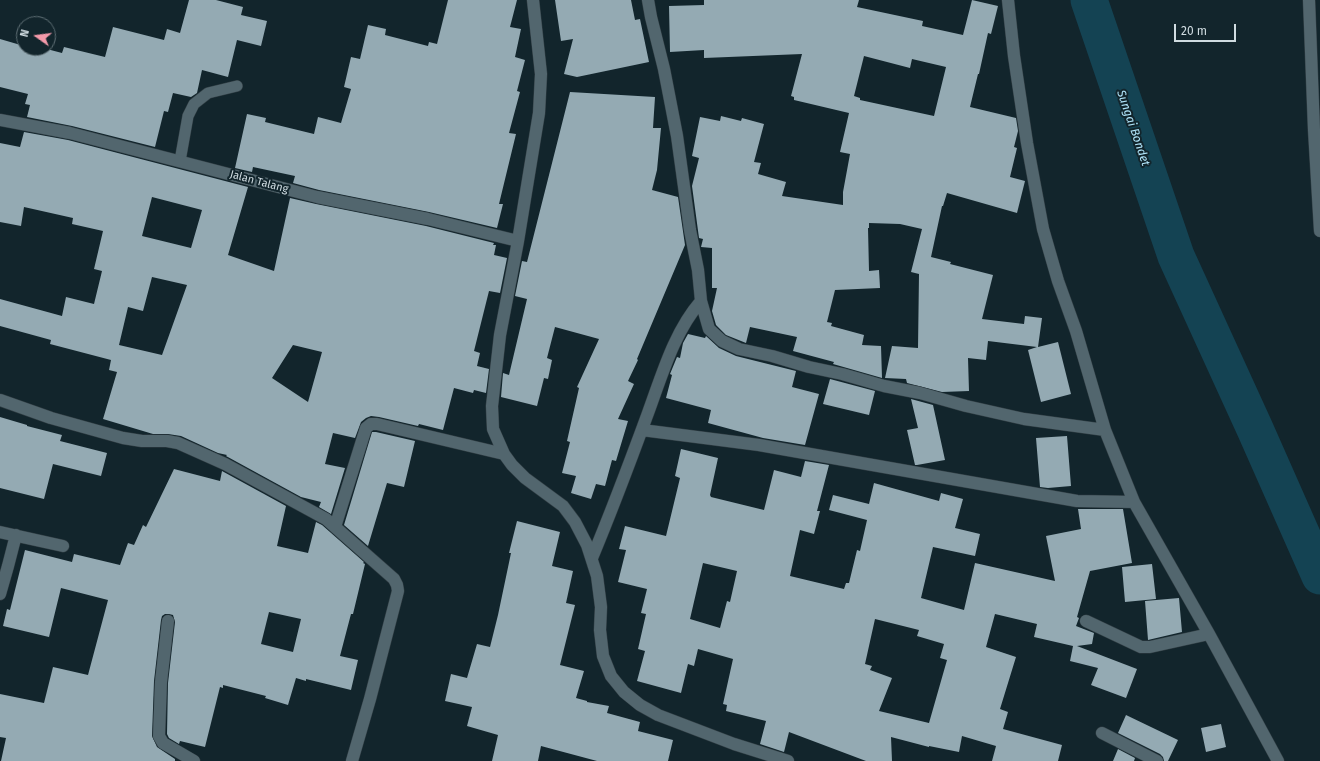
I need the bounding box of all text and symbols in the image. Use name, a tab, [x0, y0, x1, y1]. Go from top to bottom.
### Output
north arrow	[16, 16, 56, 56]
scale bar	[1176, 16, 1238, 42]
text: 20 m	[1181, 24, 1207, 38]
text: N	[18, 28, 32, 38]
water label: Sungai Bondet	[1113, 88, 1153, 168]
street label: Jalan Talang	[228, 168, 290, 196]

